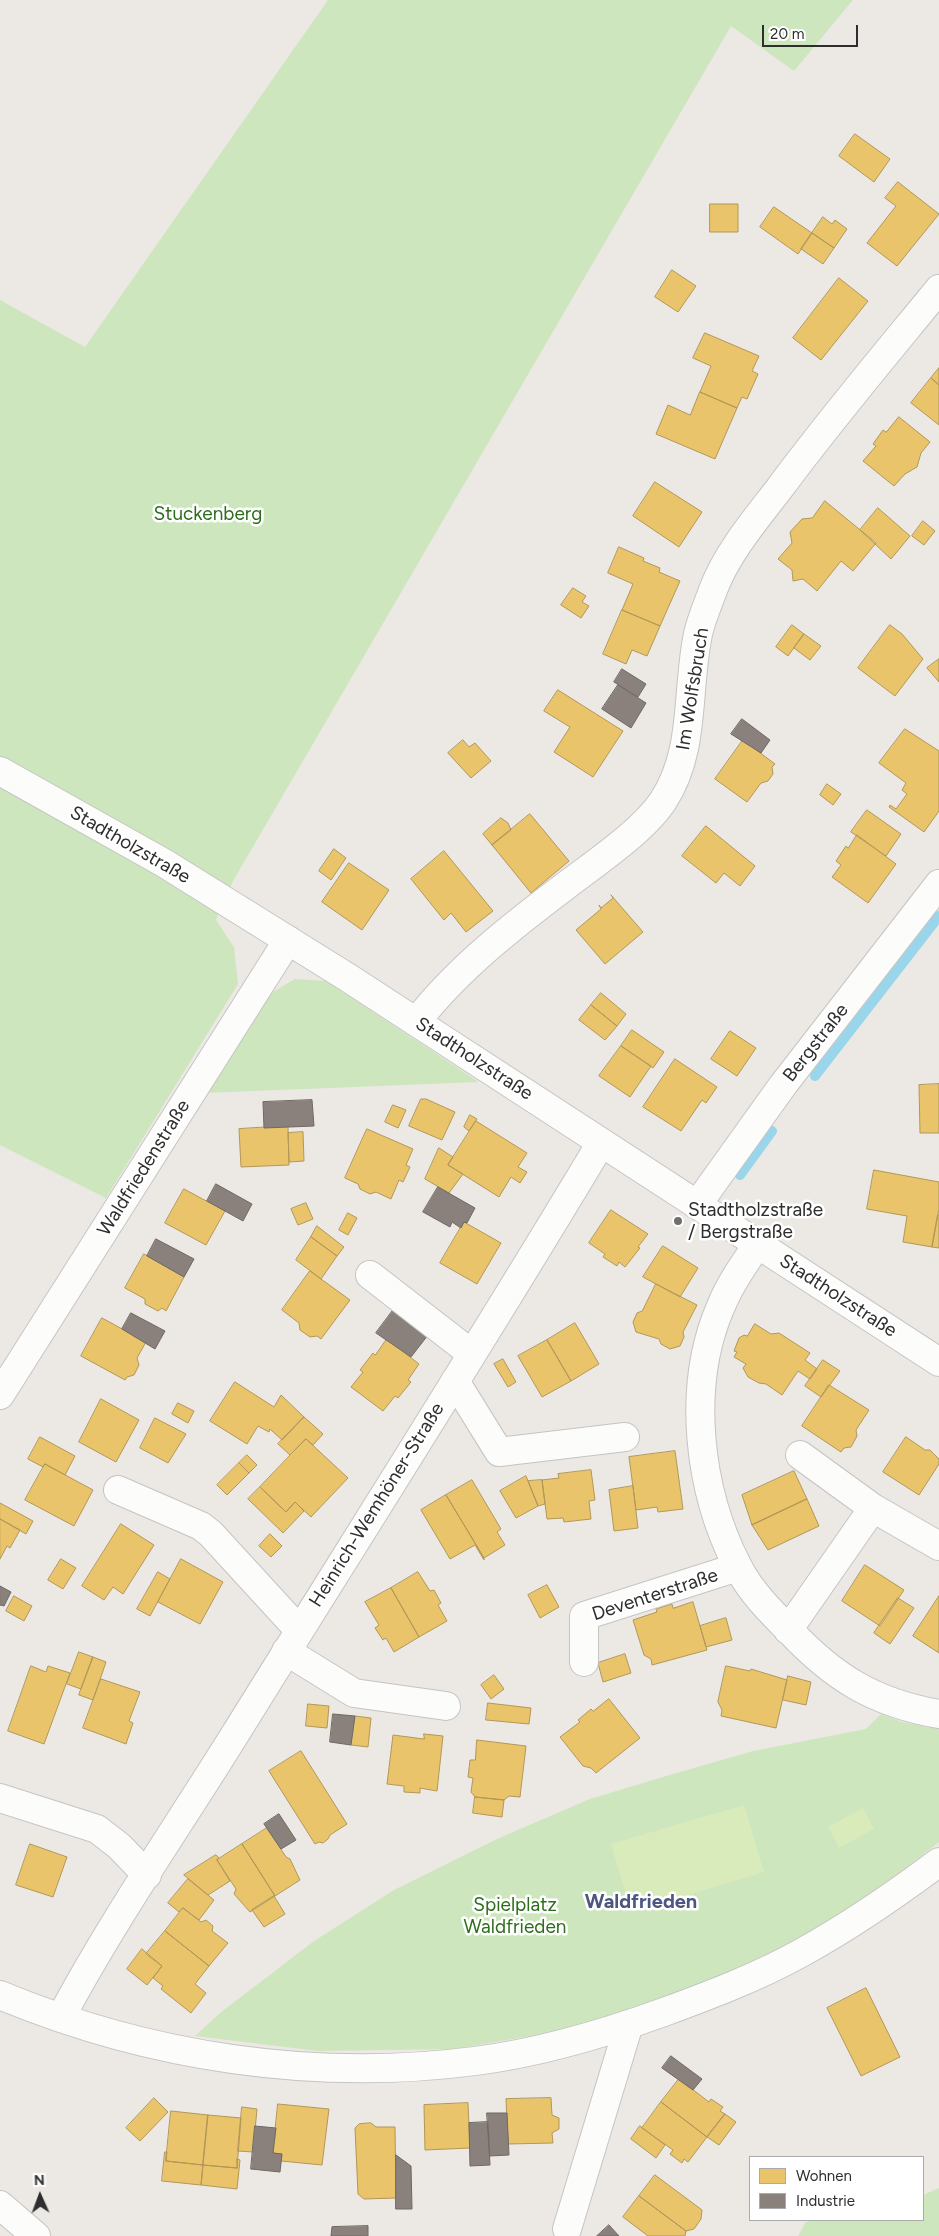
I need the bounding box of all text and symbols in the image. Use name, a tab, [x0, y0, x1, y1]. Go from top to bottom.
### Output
scale bar	[764, 15, 860, 47]
text: 20 m	[770, 25, 804, 43]
park label: Stuckenberg	[154, 503, 262, 525]
street label: Im Wolfsbruch	[672, 626, 714, 752]
street label: Stadtholzstraße	[66, 801, 194, 889]
street label: Bergstraße	[778, 999, 854, 1087]
street label: Stadtholzstraße	[411, 1013, 537, 1105]
street label: Waldfriedenstraße	[93, 1096, 195, 1240]
place label: Stadtholzstraße / Bergstraße	[688, 1199, 823, 1243]
marker: Stadtholzstraße / Bergstraße	[672, 1215, 684, 1227]
street label: Stadtholzstraße	[775, 1250, 901, 1342]
street label: Heinrich-Wemhöner-Straße	[305, 1399, 449, 1611]
street label: Deventerstraße	[589, 1564, 721, 1626]
district label: Waldfrieden	[585, 1890, 697, 1914]
park label: Spielplatz Waldfrieden	[464, 1894, 566, 1938]
legend	[749, 2156, 924, 2221]
text: Wohnen	[796, 2167, 852, 2185]
north arrow	[15, 2171, 65, 2221]
text: N	[34, 2172, 45, 2189]
text: Industrie	[796, 2192, 855, 2210]

